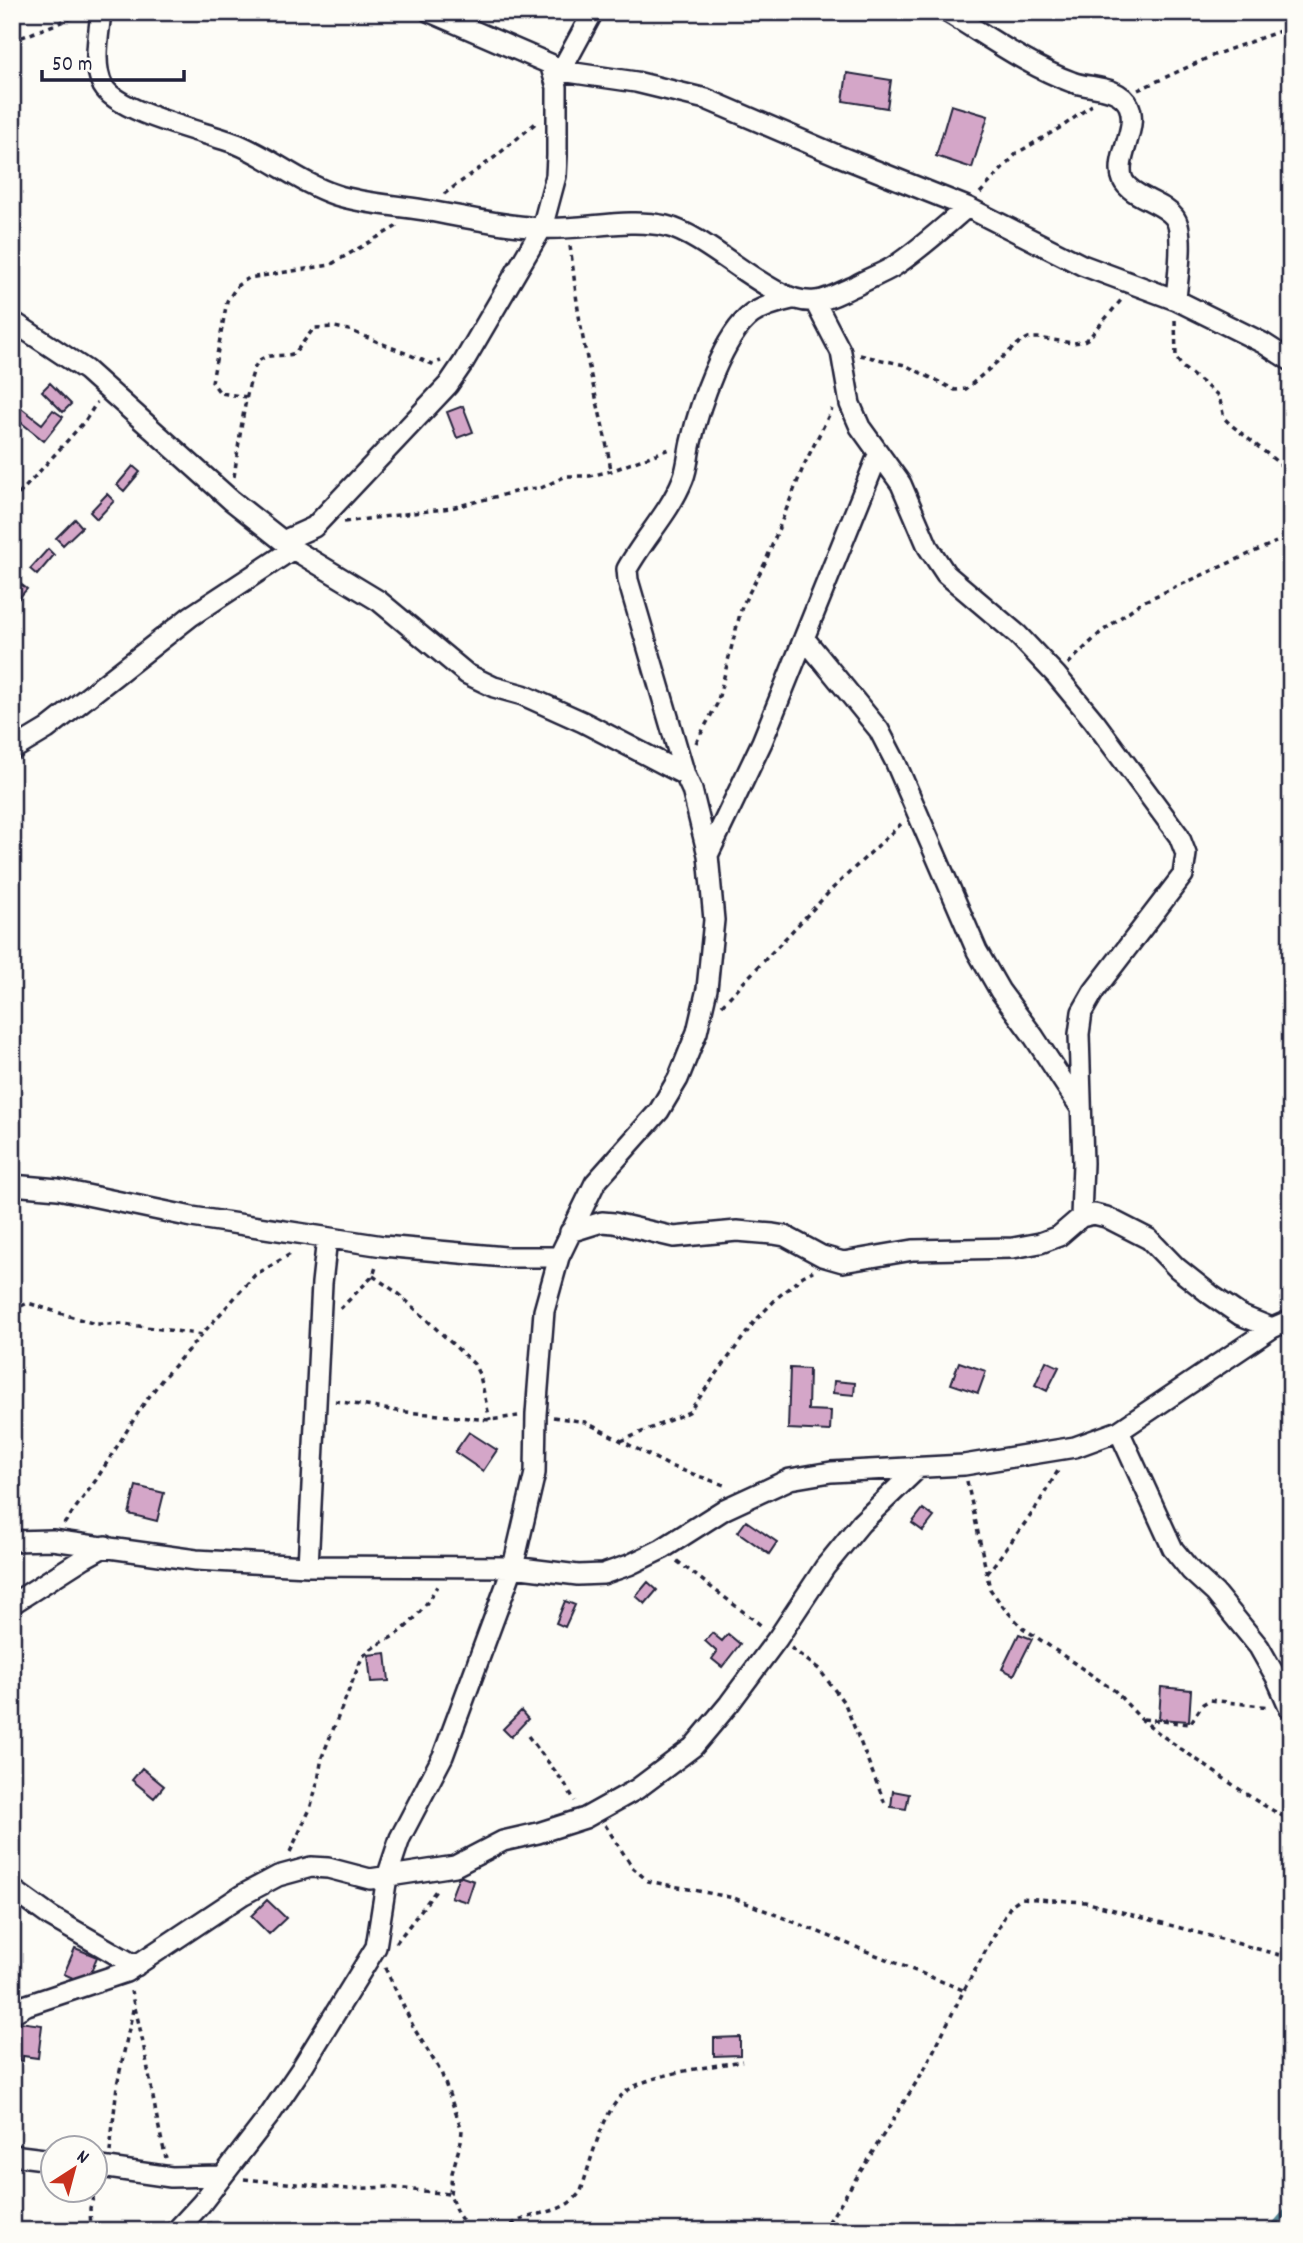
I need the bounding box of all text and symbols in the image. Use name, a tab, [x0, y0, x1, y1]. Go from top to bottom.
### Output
scale bar	[42, 38, 184, 82]
text: 50 m	[52, 51, 92, 81]
north arrow	[38, 2134, 108, 2204]
text: N	[70, 2144, 94, 2172]

